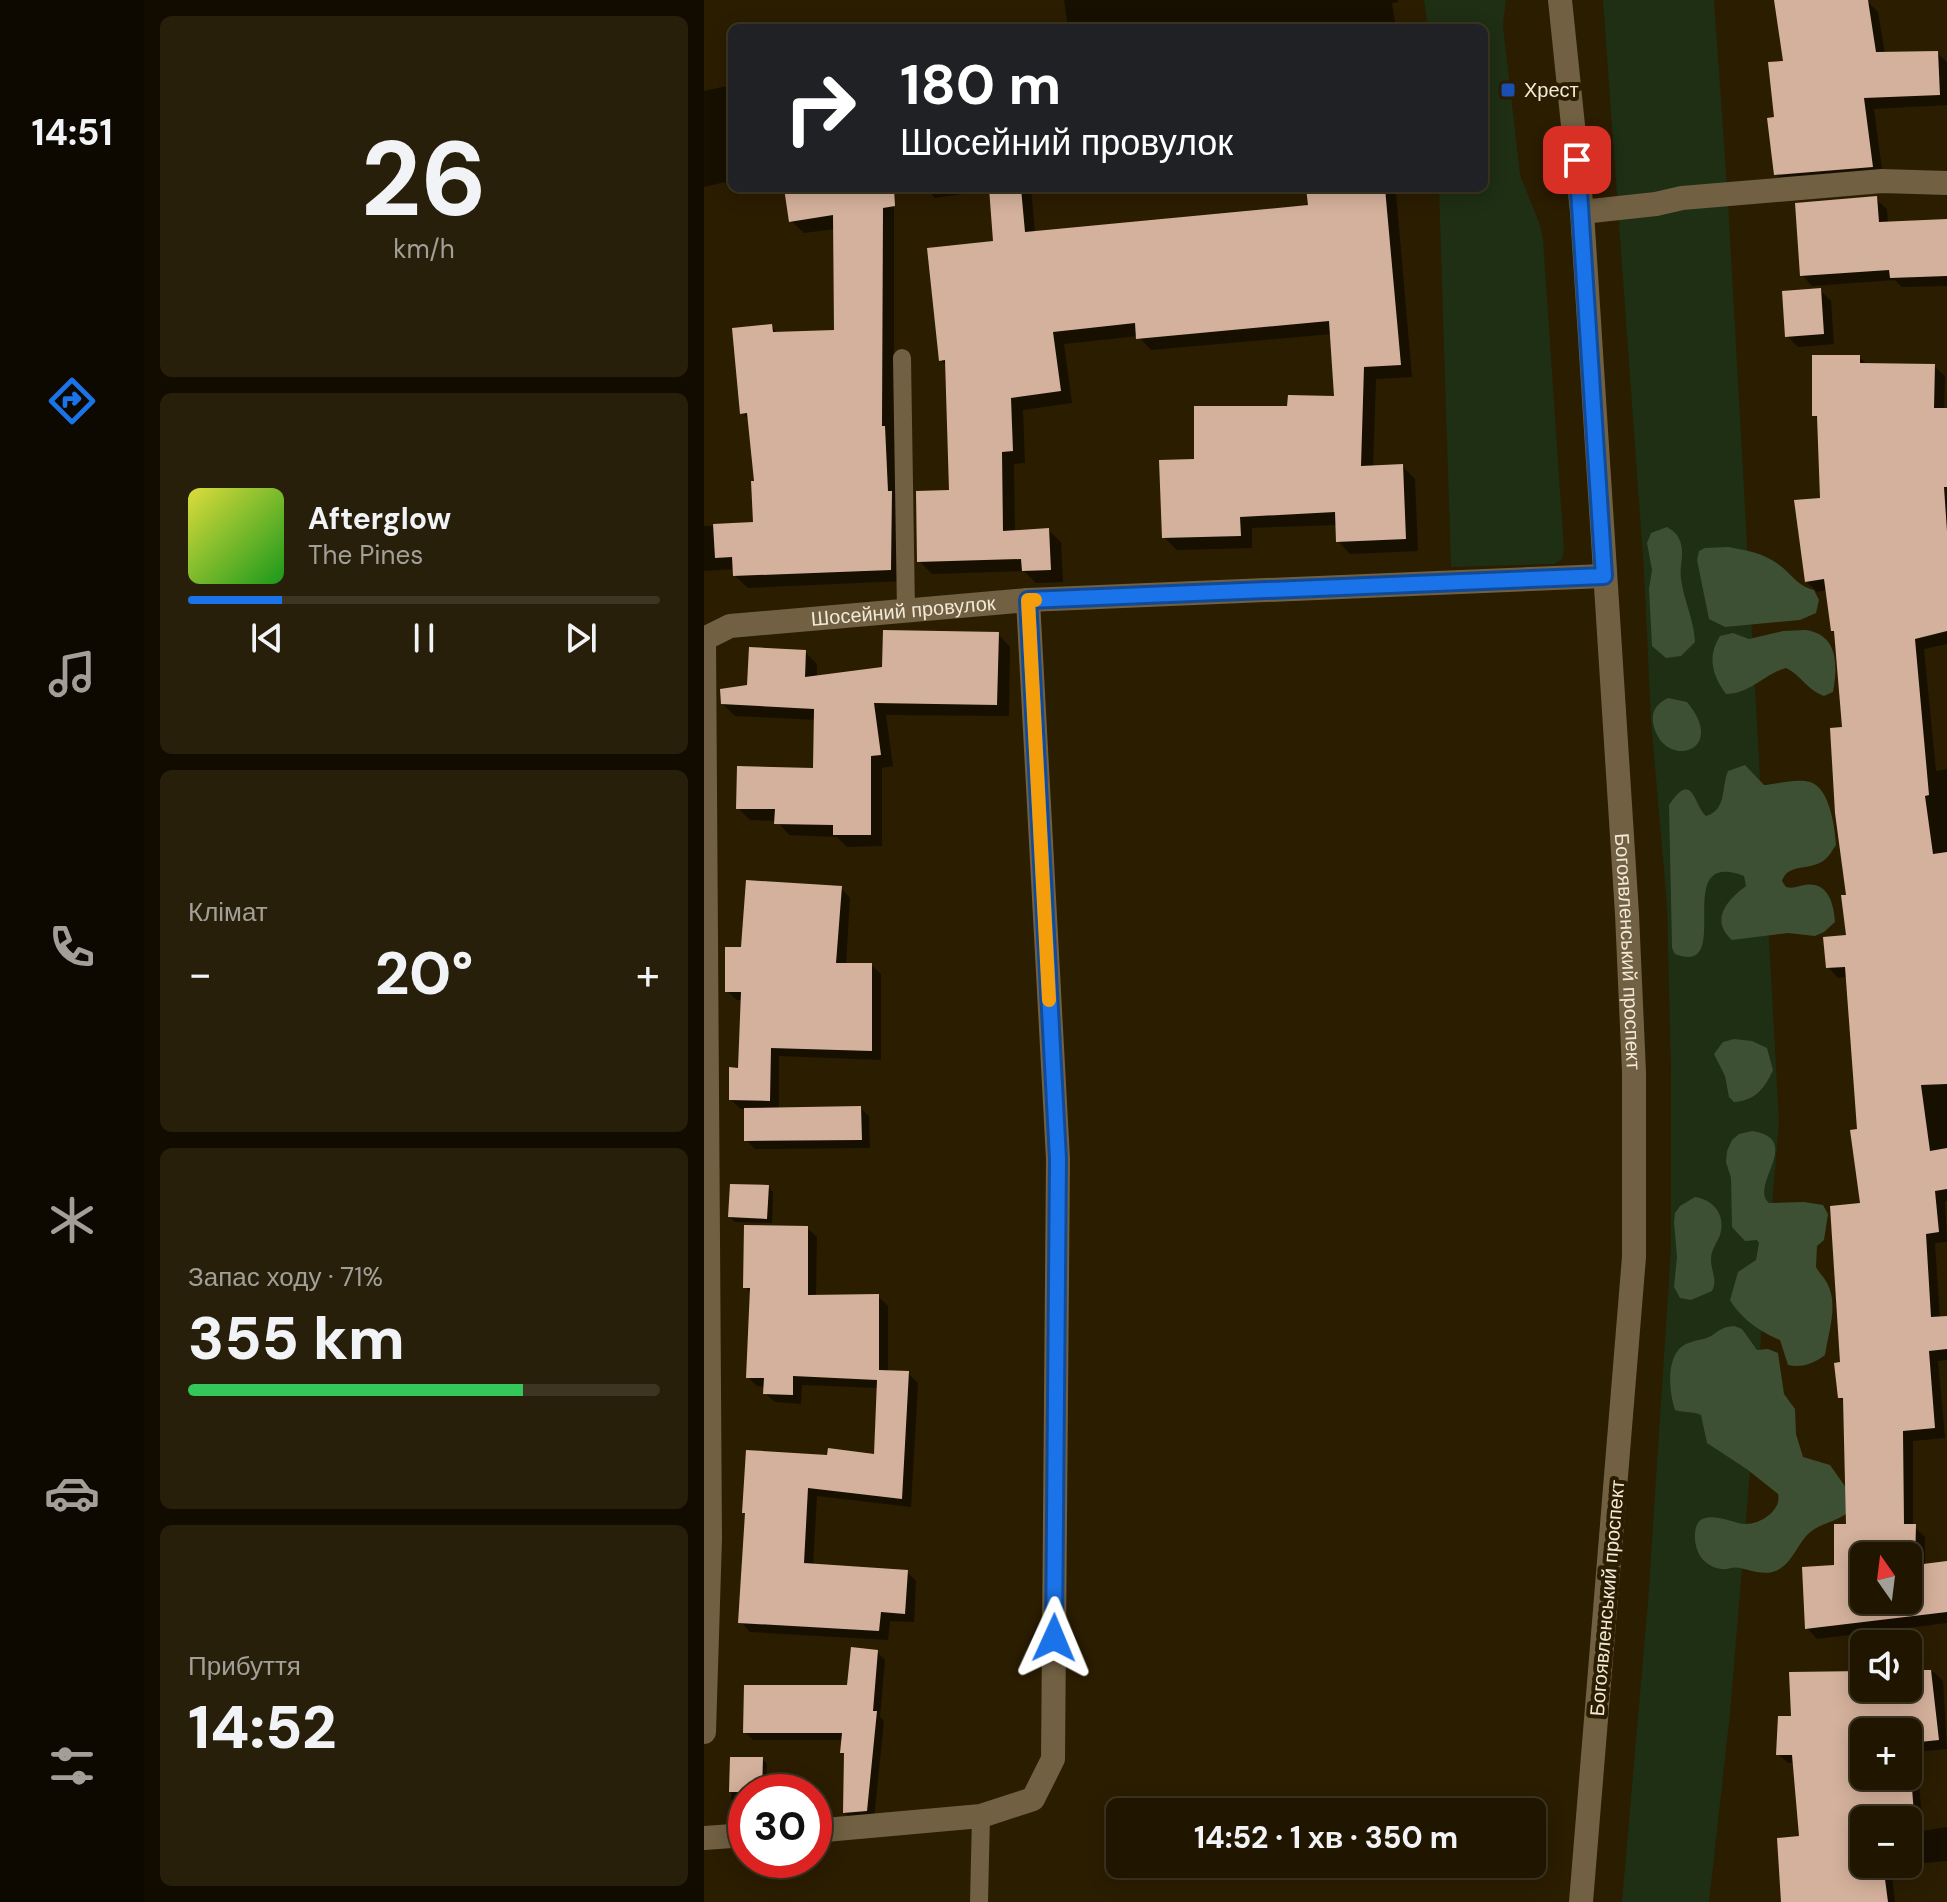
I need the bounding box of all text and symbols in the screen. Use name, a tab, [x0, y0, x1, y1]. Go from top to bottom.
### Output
text: 180 m	[900, 48, 1061, 121]
icon: right	[768, 56, 872, 160]
place label: Хрест	[1524, 77, 1579, 103]
marker: Хрест	[1499, 81, 1517, 99]
text: 14:51	[31, 109, 113, 156]
text: 26	[361, 112, 487, 247]
text: Шосейний провулок	[900, 119, 1233, 166]
pin	[1543, 126, 1611, 194]
icon: arrive	[1555, 138, 1599, 182]
text: km/h	[393, 232, 455, 266]
icon: directions	[44, 373, 100, 429]
text: Afterglow	[308, 499, 451, 538]
text: The Pines	[308, 538, 423, 572]
street label: Шосейний провулок	[810, 590, 997, 632]
icon: previous	[245, 616, 289, 660]
icon: pause	[402, 616, 446, 660]
icon: next	[559, 616, 603, 660]
icon: music	[44, 646, 100, 702]
street label: Богоявленський проспект	[1609, 832, 1647, 1070]
text: Клімат	[188, 895, 268, 929]
icon: phone	[44, 919, 100, 975]
text: 20°	[375, 934, 473, 1013]
text: −	[188, 945, 212, 1003]
text: +	[636, 945, 660, 1003]
icon: climate	[44, 1192, 100, 1248]
text: Запас ходу · 71%	[188, 1260, 383, 1294]
text: 355 km	[188, 1299, 405, 1378]
icon: car	[44, 1465, 100, 1521]
street label: Богоявленський проспект	[1584, 1479, 1630, 1717]
north arrow	[1850, 1542, 1922, 1614]
map controls	[1850, 1542, 1922, 1878]
position arrow	[1012, 1596, 1096, 1680]
button: sound	[1850, 1630, 1922, 1702]
text: Прибуття	[188, 1649, 301, 1683]
text: 14:52	[188, 1688, 337, 1767]
button: +	[1850, 1718, 1922, 1790]
icon: filters	[44, 1738, 100, 1794]
speed limit sign: 30	[728, 1774, 832, 1878]
button: −	[1850, 1806, 1922, 1878]
text: 14:52 · 1 хв · 350 m	[1194, 1818, 1458, 1857]

